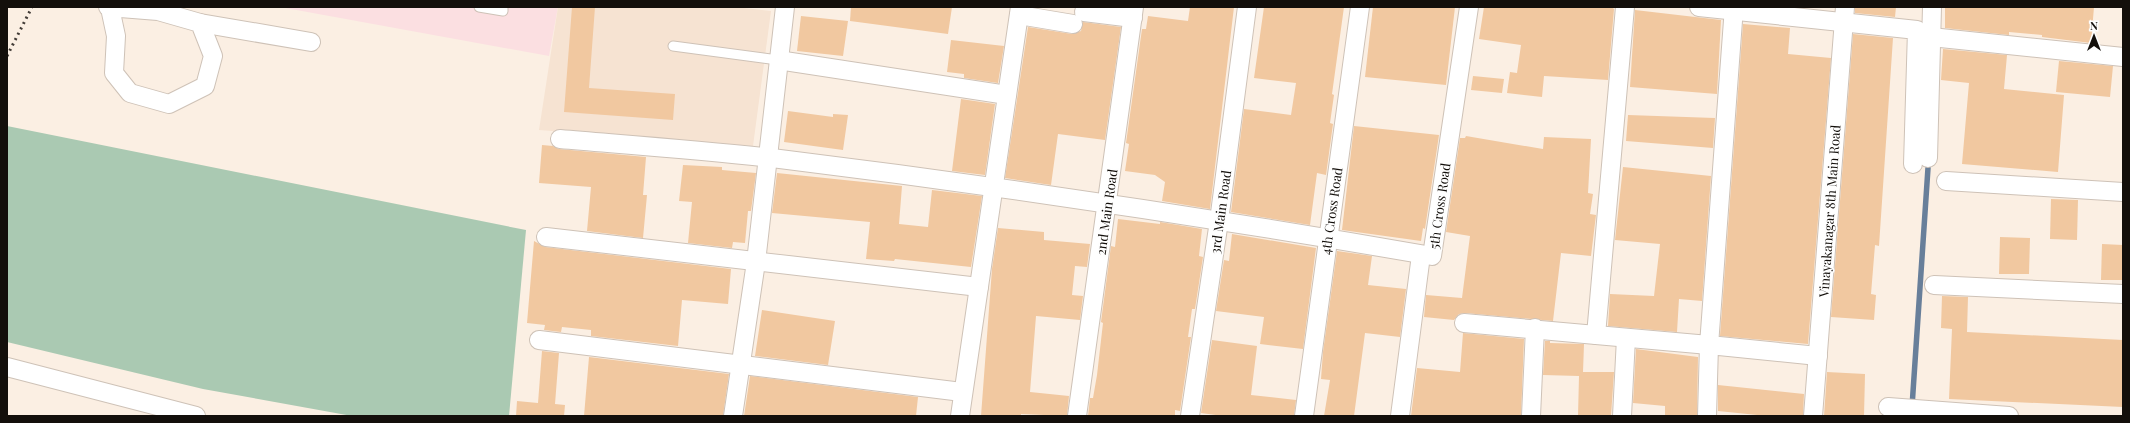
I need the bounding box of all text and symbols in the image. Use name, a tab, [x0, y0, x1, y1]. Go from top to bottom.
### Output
north arrow	[2074, 16, 2114, 56]
text: N	[2090, 18, 2098, 33]
street label: Vinayakanagar 8th Main Road	[1814, 124, 1844, 299]
street label: 5th Cross Road	[1425, 161, 1454, 250]
street label: 4th Cross Road	[1316, 166, 1346, 256]
street label: 2nd Main Road	[1092, 167, 1121, 256]
street label: 3rd Main Road	[1206, 169, 1234, 255]

